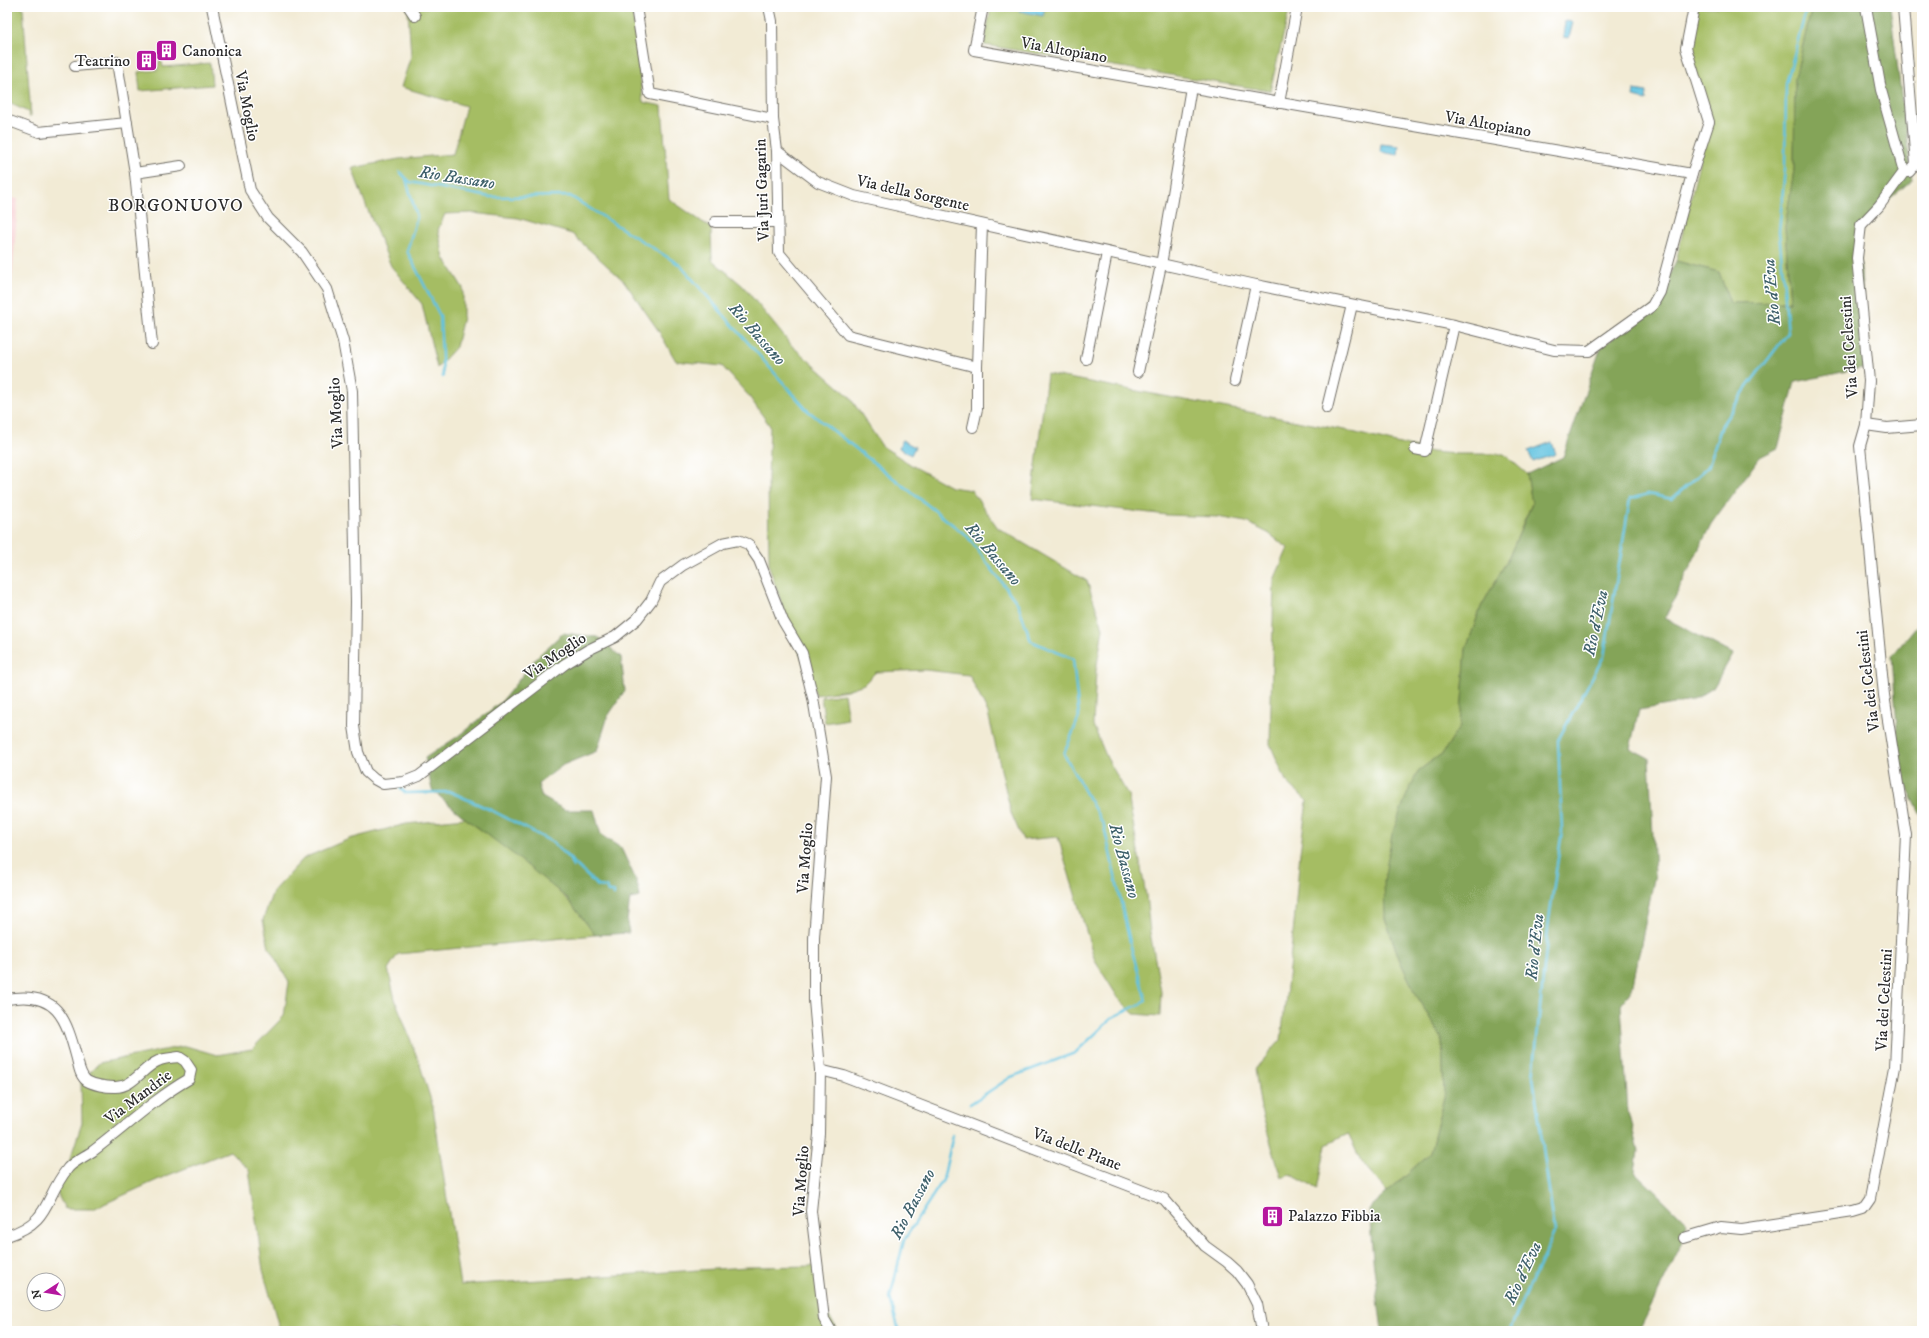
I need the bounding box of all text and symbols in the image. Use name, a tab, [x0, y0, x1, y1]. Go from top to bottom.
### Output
street label: Via Altopiano	[1018, 32, 1109, 67]
building icon: Canonica	[154, 38, 180, 64]
place label: Canonica	[182, 41, 242, 61]
building icon: Teatrino	[133, 48, 159, 74]
place label: Teatrino	[75, 51, 130, 71]
street label: Via Moglio	[230, 68, 264, 143]
street label: Via Altopiano	[1442, 106, 1533, 141]
street label: Via Juri Gagarin	[750, 138, 774, 243]
water label: Rio Bassano	[416, 161, 497, 195]
street label: Via della Sorgente	[854, 170, 972, 216]
district label: BORGONUOVO	[108, 195, 244, 217]
water label: Rio d'Eva	[1758, 258, 1786, 327]
street label: Via dei Celestini	[1835, 295, 1863, 400]
water label: Rio Bassano	[723, 297, 790, 370]
street label: Via Moglio	[324, 377, 348, 450]
water label: Rio Bassano	[959, 517, 1026, 590]
water label: Rio d'Eva	[1578, 588, 1614, 659]
street label: Via Moglio	[519, 628, 590, 685]
street label: Via dei Celestini	[1852, 629, 1884, 734]
water label: Rio Bassano	[1103, 820, 1145, 901]
street label: Via Moglio	[792, 822, 817, 895]
water label: Rio d'Eva	[1520, 913, 1549, 982]
street label: Via dei Celestini	[1871, 948, 1897, 1053]
street label: Via Mandrie	[100, 1065, 176, 1129]
street label: Via delle Piane	[1029, 1123, 1125, 1175]
street label: Via Moglio	[788, 1145, 813, 1218]
water label: Rio Bassano	[885, 1165, 941, 1244]
building icon: Palazzo Fibbia	[1259, 1203, 1285, 1229]
place label: Palazzo Fibbia	[1288, 1206, 1381, 1226]
water label: Rio d'Eva	[1499, 1238, 1547, 1309]
north arrow	[26, 1272, 66, 1312]
text: N	[29, 1288, 45, 1300]

